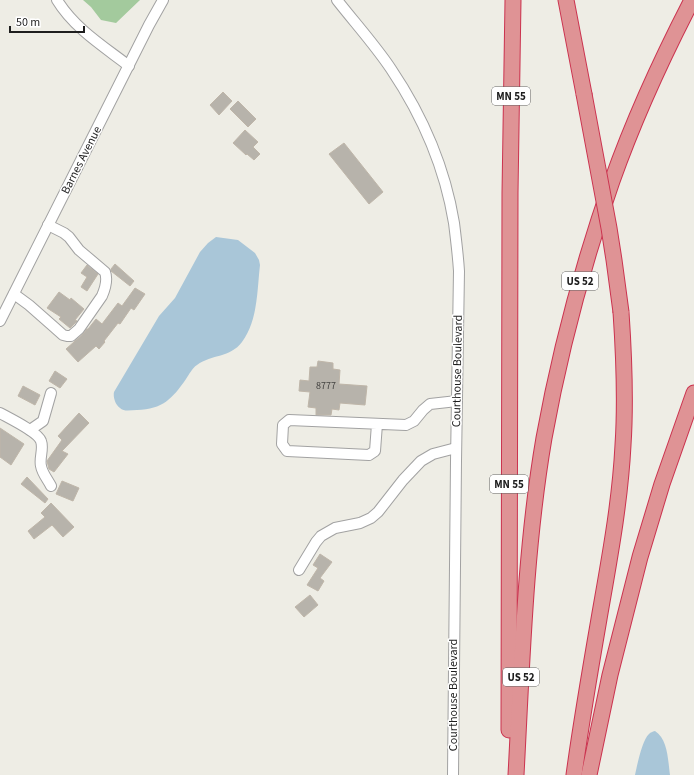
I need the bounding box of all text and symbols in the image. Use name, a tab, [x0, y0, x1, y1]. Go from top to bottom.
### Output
scale bar	[10, 8, 84, 34]
text: 50 m	[16, 14, 40, 31]
road number: MN 55	[492, 87, 530, 105]
street label: Barnes Avenue	[57, 123, 106, 197]
road number: US 52	[562, 272, 598, 290]
street label: Courthouse Boulevard	[448, 315, 467, 427]
house number: 8777	[316, 379, 336, 393]
road number: MN 55	[490, 475, 528, 493]
street label: Courthouse Boulevard	[445, 639, 462, 751]
road number: US 52	[503, 668, 539, 686]

